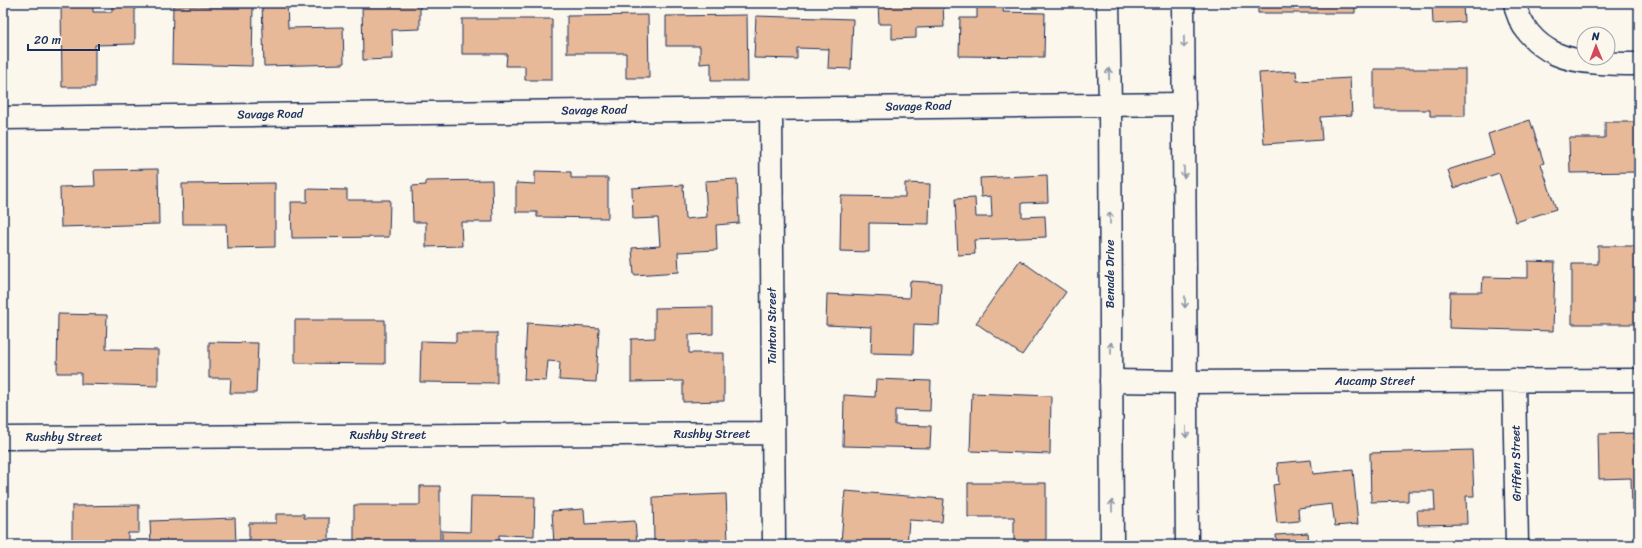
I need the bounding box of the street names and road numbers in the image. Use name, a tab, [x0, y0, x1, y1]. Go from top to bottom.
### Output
street label: Savage Road	[885, 94, 952, 118]
street label: Savage Road	[561, 98, 628, 122]
street label: Savage Road	[237, 102, 304, 126]
street label: Benade Drive	[1099, 240, 1121, 308]
street label: Tainton Street	[761, 286, 783, 365]
street label: Aucamp Street	[1334, 370, 1416, 392]
street label: Rushby Street	[674, 423, 750, 445]
street label: Rushby Street	[350, 424, 426, 446]
street label: Griffen Street	[1504, 425, 1528, 501]
street label: Rushby Street	[26, 426, 102, 448]

